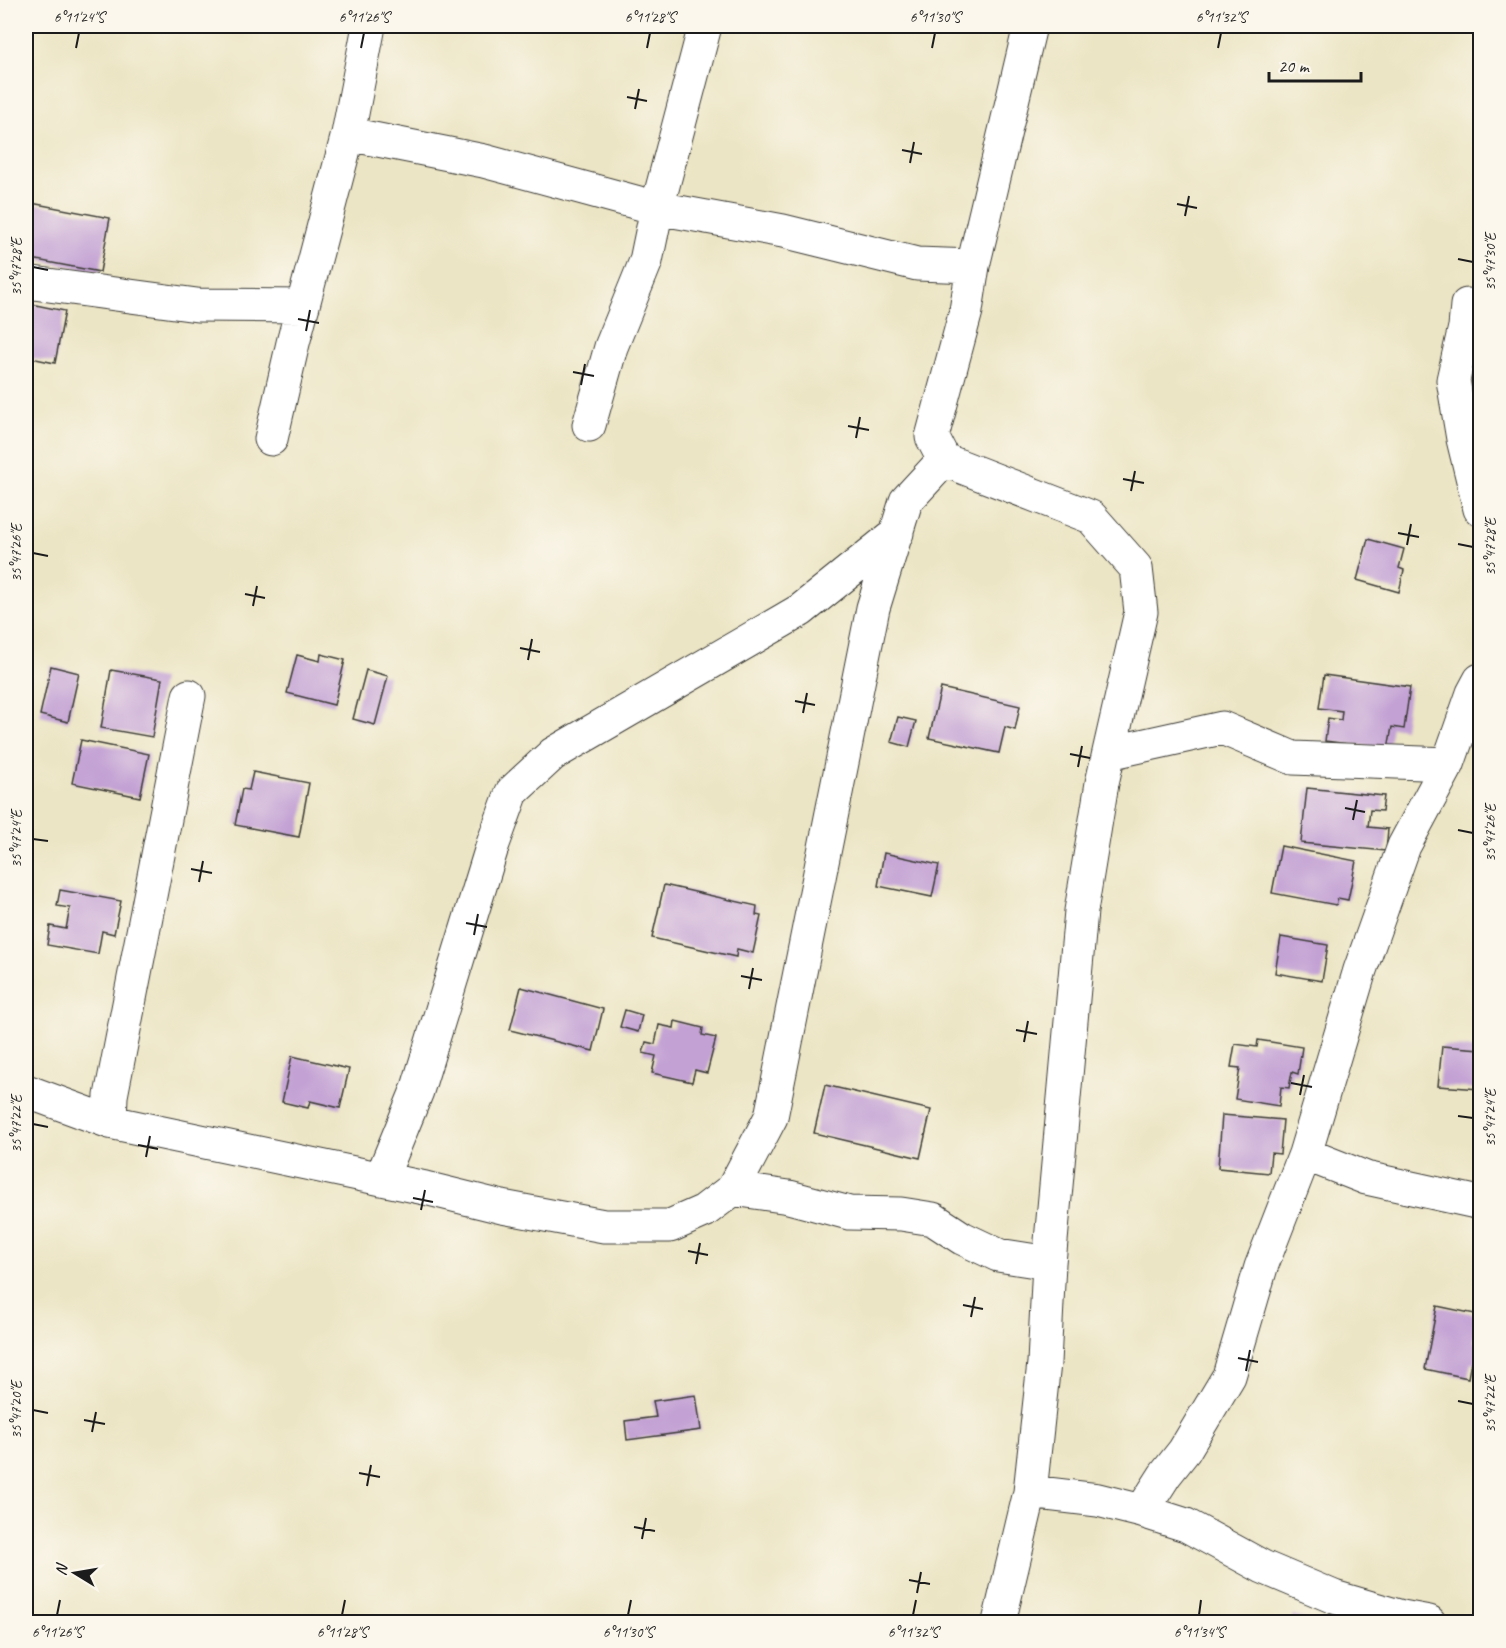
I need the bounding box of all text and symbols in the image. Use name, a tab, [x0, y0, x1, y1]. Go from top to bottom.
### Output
text: 6°11'24"S	[54, 8, 107, 27]
text: 6°11'26"S	[339, 8, 392, 27]
text: 6°11'28"S	[625, 8, 678, 27]
text: 6°11'30"S	[910, 8, 963, 27]
text: 6°11'32"S	[1196, 8, 1249, 27]
scale bar	[1269, 45, 1360, 83]
text: 20 m	[1278, 55, 1311, 77]
text: 35°47'30"E	[1481, 231, 1500, 291]
text: 35°47'28"E	[7, 236, 26, 296]
text: 35°47'28"E	[1481, 516, 1500, 576]
text: 35°47'26"E	[7, 522, 26, 582]
text: 35°47'26"E	[1481, 802, 1500, 862]
text: 35°47'24"E	[7, 808, 26, 868]
text: 35°47'24"E	[1481, 1087, 1500, 1147]
text: 35°47'22"E	[7, 1093, 26, 1153]
text: 35°47'22"E	[1481, 1373, 1500, 1433]
text: 35°47'20"E	[7, 1379, 26, 1439]
north arrow	[45, 1543, 105, 1603]
text: N	[50, 1561, 73, 1577]
text: 6°11'26"S	[32, 1623, 85, 1642]
text: 6°11'28"S	[317, 1623, 370, 1642]
text: 6°11'30"S	[603, 1623, 656, 1642]
text: 6°11'32"S	[888, 1623, 941, 1642]
text: 6°11'34"S	[1174, 1623, 1227, 1642]

